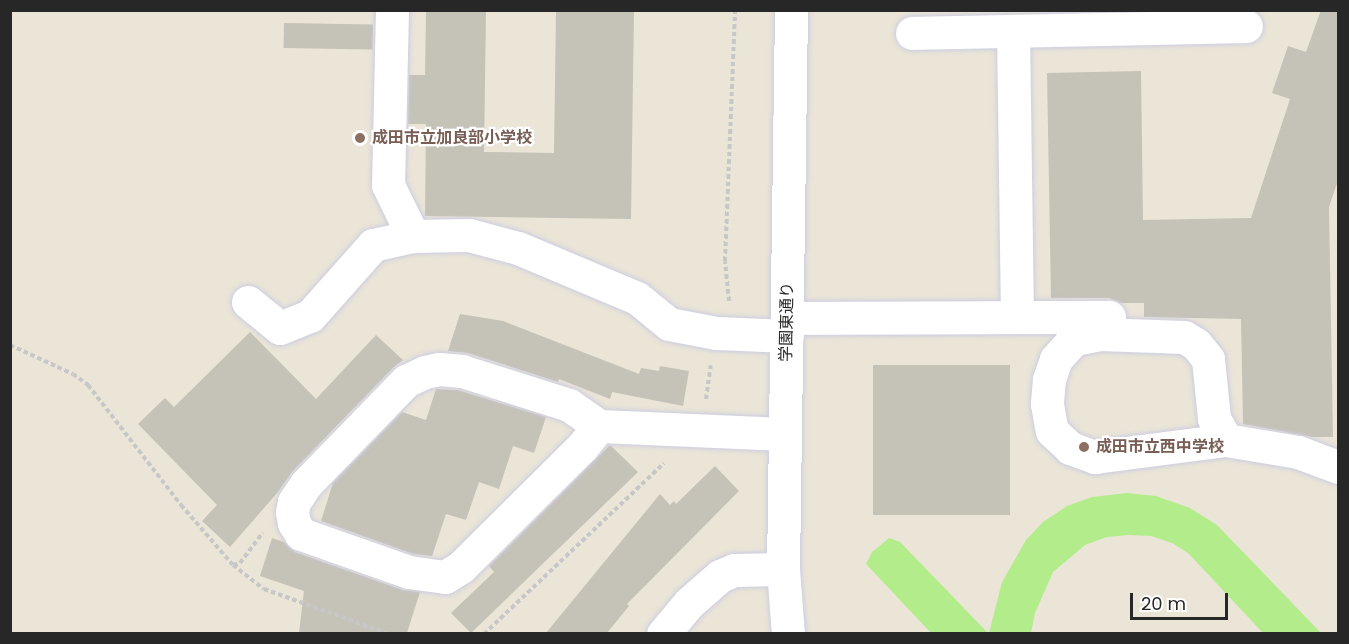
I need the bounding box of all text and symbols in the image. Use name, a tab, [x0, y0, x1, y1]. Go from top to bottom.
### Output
place label: 成田市立加良部小学校	[372, 128, 532, 148]
marker: 成田市立加良部小学校	[353, 131, 367, 145]
street label: 学園東通り	[777, 282, 797, 362]
place label: 成田市立西中学校	[1096, 437, 1224, 457]
marker: 成田市立西中学校	[1077, 440, 1091, 454]
scale bar	[1133, 581, 1230, 619]
text: 20 m	[1141, 591, 1186, 616]

